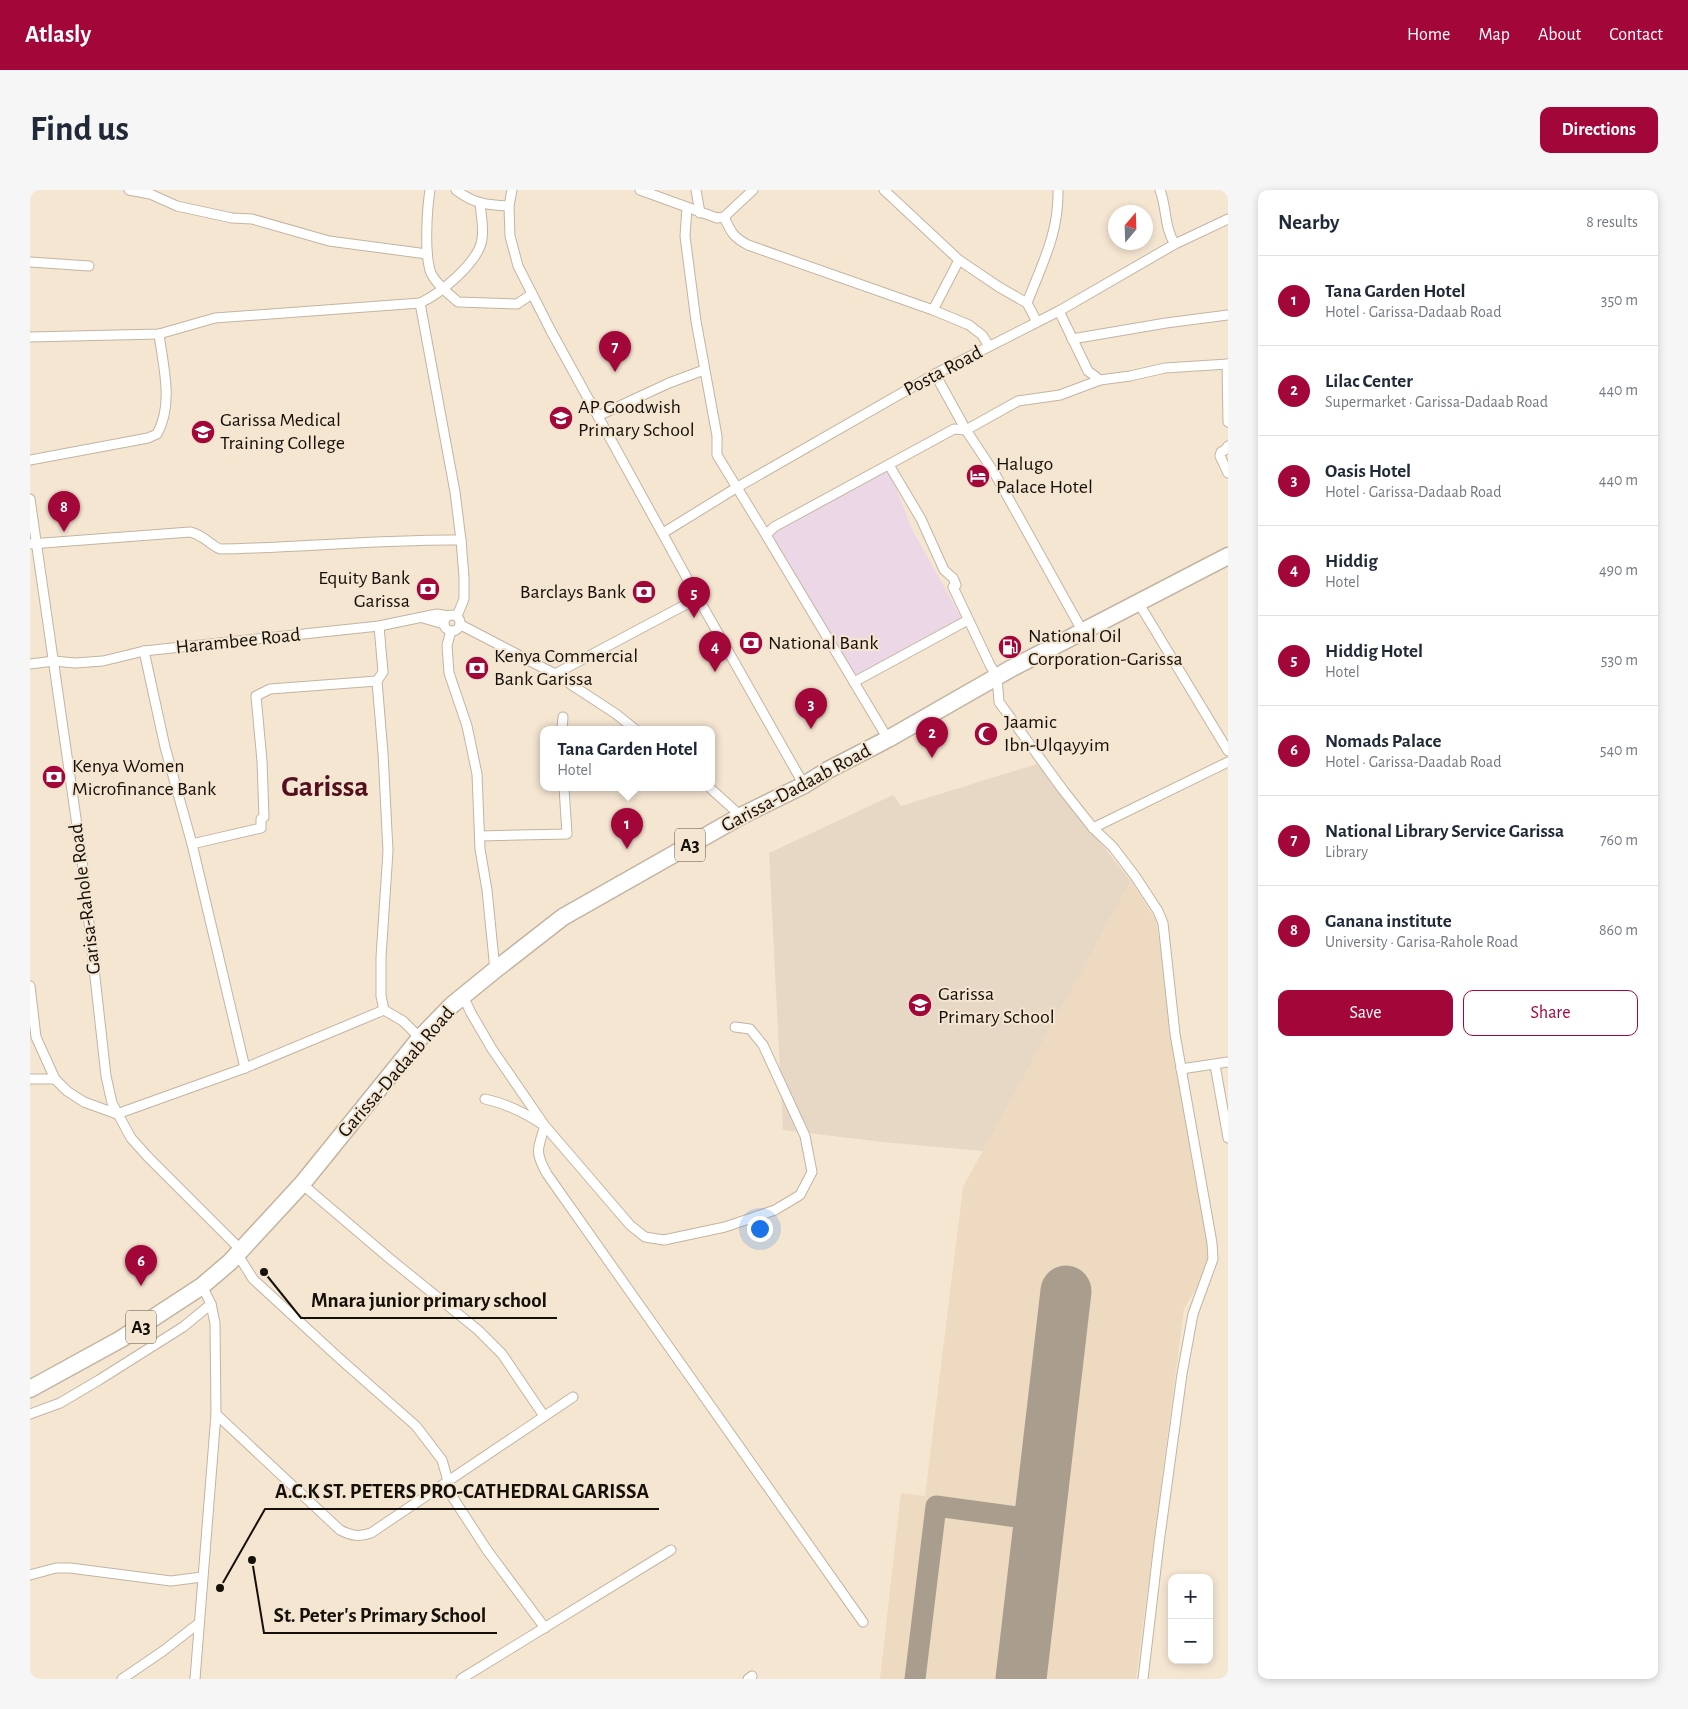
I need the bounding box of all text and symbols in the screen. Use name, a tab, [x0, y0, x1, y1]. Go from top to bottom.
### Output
text: Atlasly	[25, 23, 91, 47]
text: Home	[1407, 26, 1450, 44]
text: Map	[1478, 26, 1510, 44]
text: About	[1538, 26, 1581, 44]
text: Contact	[1609, 26, 1663, 44]
button: Directions	[1540, 107, 1658, 153]
text: Find us	[30, 112, 129, 147]
north arrow	[1108, 205, 1153, 250]
text: Nearby	[1278, 212, 1339, 233]
text: 8 results	[1586, 214, 1638, 230]
text: Tana Garden Hotel	[1325, 282, 1466, 301]
text: 1	[1291, 292, 1297, 308]
text: 350 m	[1601, 292, 1638, 308]
text: Hotel · Garissa-Dadaab Road	[1325, 304, 1501, 320]
pin: 7	[599, 331, 631, 372]
street label: Posta Road	[901, 342, 985, 400]
text: Lilac Center	[1325, 372, 1413, 391]
text: 2	[1290, 382, 1298, 398]
text: 440 m	[1599, 382, 1638, 398]
text: Supermarket · Garissa-Dadaab Road	[1325, 394, 1548, 410]
place label: AP Goodwish Primary School	[578, 397, 695, 440]
school or university icon: AP Goodwish Primary School	[548, 405, 574, 431]
place label: Garissa Medical Training College	[220, 410, 345, 453]
school or university icon: Garissa Medical Training College	[190, 419, 216, 445]
place label: Halugo Palace Hotel	[996, 454, 1093, 497]
text: Oasis Hotel	[1325, 462, 1411, 481]
hotel icon: Halugo Palace Hotel	[965, 463, 991, 489]
text: 3	[1291, 472, 1297, 488]
text: 440 m	[1599, 472, 1638, 488]
text: Hotel · Garissa-Dadaab Road	[1325, 484, 1501, 500]
pin: 8	[48, 491, 80, 532]
text: Hiddig	[1325, 552, 1378, 571]
text: 4	[1290, 562, 1298, 578]
text: 490 m	[1599, 562, 1638, 578]
place label: Equity Bank Garissa	[318, 568, 410, 611]
text: Hotel	[1325, 574, 1360, 590]
bank icon: Equity Bank Garissa	[415, 576, 441, 602]
pin: 5	[678, 577, 710, 618]
bank icon: Barclays Bank	[631, 579, 657, 605]
place label: Barclays Bank	[520, 582, 626, 602]
street label: Harambee Road	[175, 624, 301, 658]
place label: National Oil Corporation-Garissa	[1028, 626, 1183, 669]
bank icon: National Bank	[738, 630, 764, 656]
pin: 4	[699, 631, 731, 672]
place label: National Bank	[768, 633, 878, 653]
fuel station icon: National Oil Corporation-Garissa	[997, 634, 1023, 660]
text: Hiddig Hotel	[1325, 642, 1423, 661]
place label: Kenya Commercial Bank Garissa	[494, 646, 638, 689]
text: 5	[1291, 652, 1297, 668]
text: 530 m	[1601, 652, 1638, 668]
bank icon: Kenya Commercial Bank Garissa	[464, 655, 490, 681]
text: Hotel	[1325, 664, 1360, 680]
pin: 3	[795, 688, 827, 729]
place label: Jaamic Ibn-Ulqayyim	[1004, 712, 1110, 755]
pin: 2	[916, 717, 948, 758]
mosque icon: Jaamic Ibn-Ulqayyim	[973, 721, 999, 747]
popup	[540, 726, 715, 791]
text: Nomads Palace	[1325, 732, 1441, 751]
text: Tana Garden Hotel	[557, 740, 698, 759]
street label: Garissa-Dadaab Road	[718, 740, 874, 836]
text: 6	[1290, 742, 1298, 758]
text: 540 m	[1600, 742, 1638, 758]
text: Hotel · Garissa-Daadab Road	[1325, 754, 1501, 770]
place label: Kenya Women Microfinance Bank	[72, 756, 216, 799]
text: Hotel	[557, 762, 592, 778]
bank icon: Kenya Women Microfinance Bank	[41, 764, 67, 790]
district label: Garissa	[281, 772, 369, 802]
pin: 1	[611, 808, 643, 849]
street label: Garisa-Rahole Road	[66, 822, 104, 976]
text: National Library Service Garissa	[1325, 822, 1564, 841]
road number: A3	[675, 828, 705, 862]
text: 7	[1291, 832, 1297, 848]
text: 760 m	[1600, 832, 1638, 848]
text: Library	[1325, 844, 1368, 860]
text: Ganana institute	[1325, 912, 1452, 931]
text: 8	[1290, 922, 1298, 938]
text: 860 m	[1599, 922, 1638, 938]
text: University · Garisa-Rahole Road	[1325, 934, 1518, 950]
place label: Garissa Primary School	[938, 984, 1055, 1027]
button: Save	[1278, 990, 1453, 1036]
button: Share	[1463, 990, 1638, 1036]
school or university icon: Garissa Primary School	[907, 992, 933, 1018]
street label: Garissa-Dadaab Road	[334, 1003, 458, 1141]
your location	[747, 1216, 773, 1242]
pin: 6	[125, 1245, 157, 1286]
callout: Mnara junior primary school	[301, 1282, 557, 1318]
text: Mnara junior primary school	[311, 1290, 547, 1311]
road number: A3	[126, 1310, 156, 1344]
callout: A.C.K ST. PETERS PRO-CATHEDRAL GARISSA	[265, 1473, 659, 1509]
text: A.C.K ST. PETERS PRO-CATHEDRAL GARISSA	[275, 1481, 649, 1502]
map controls	[1168, 1574, 1213, 1664]
button: +	[1168, 1574, 1213, 1619]
callout: St. Peter's Primary School	[264, 1597, 497, 1633]
text: St. Peter's Primary School	[274, 1605, 486, 1626]
button: −	[1168, 1619, 1213, 1664]

